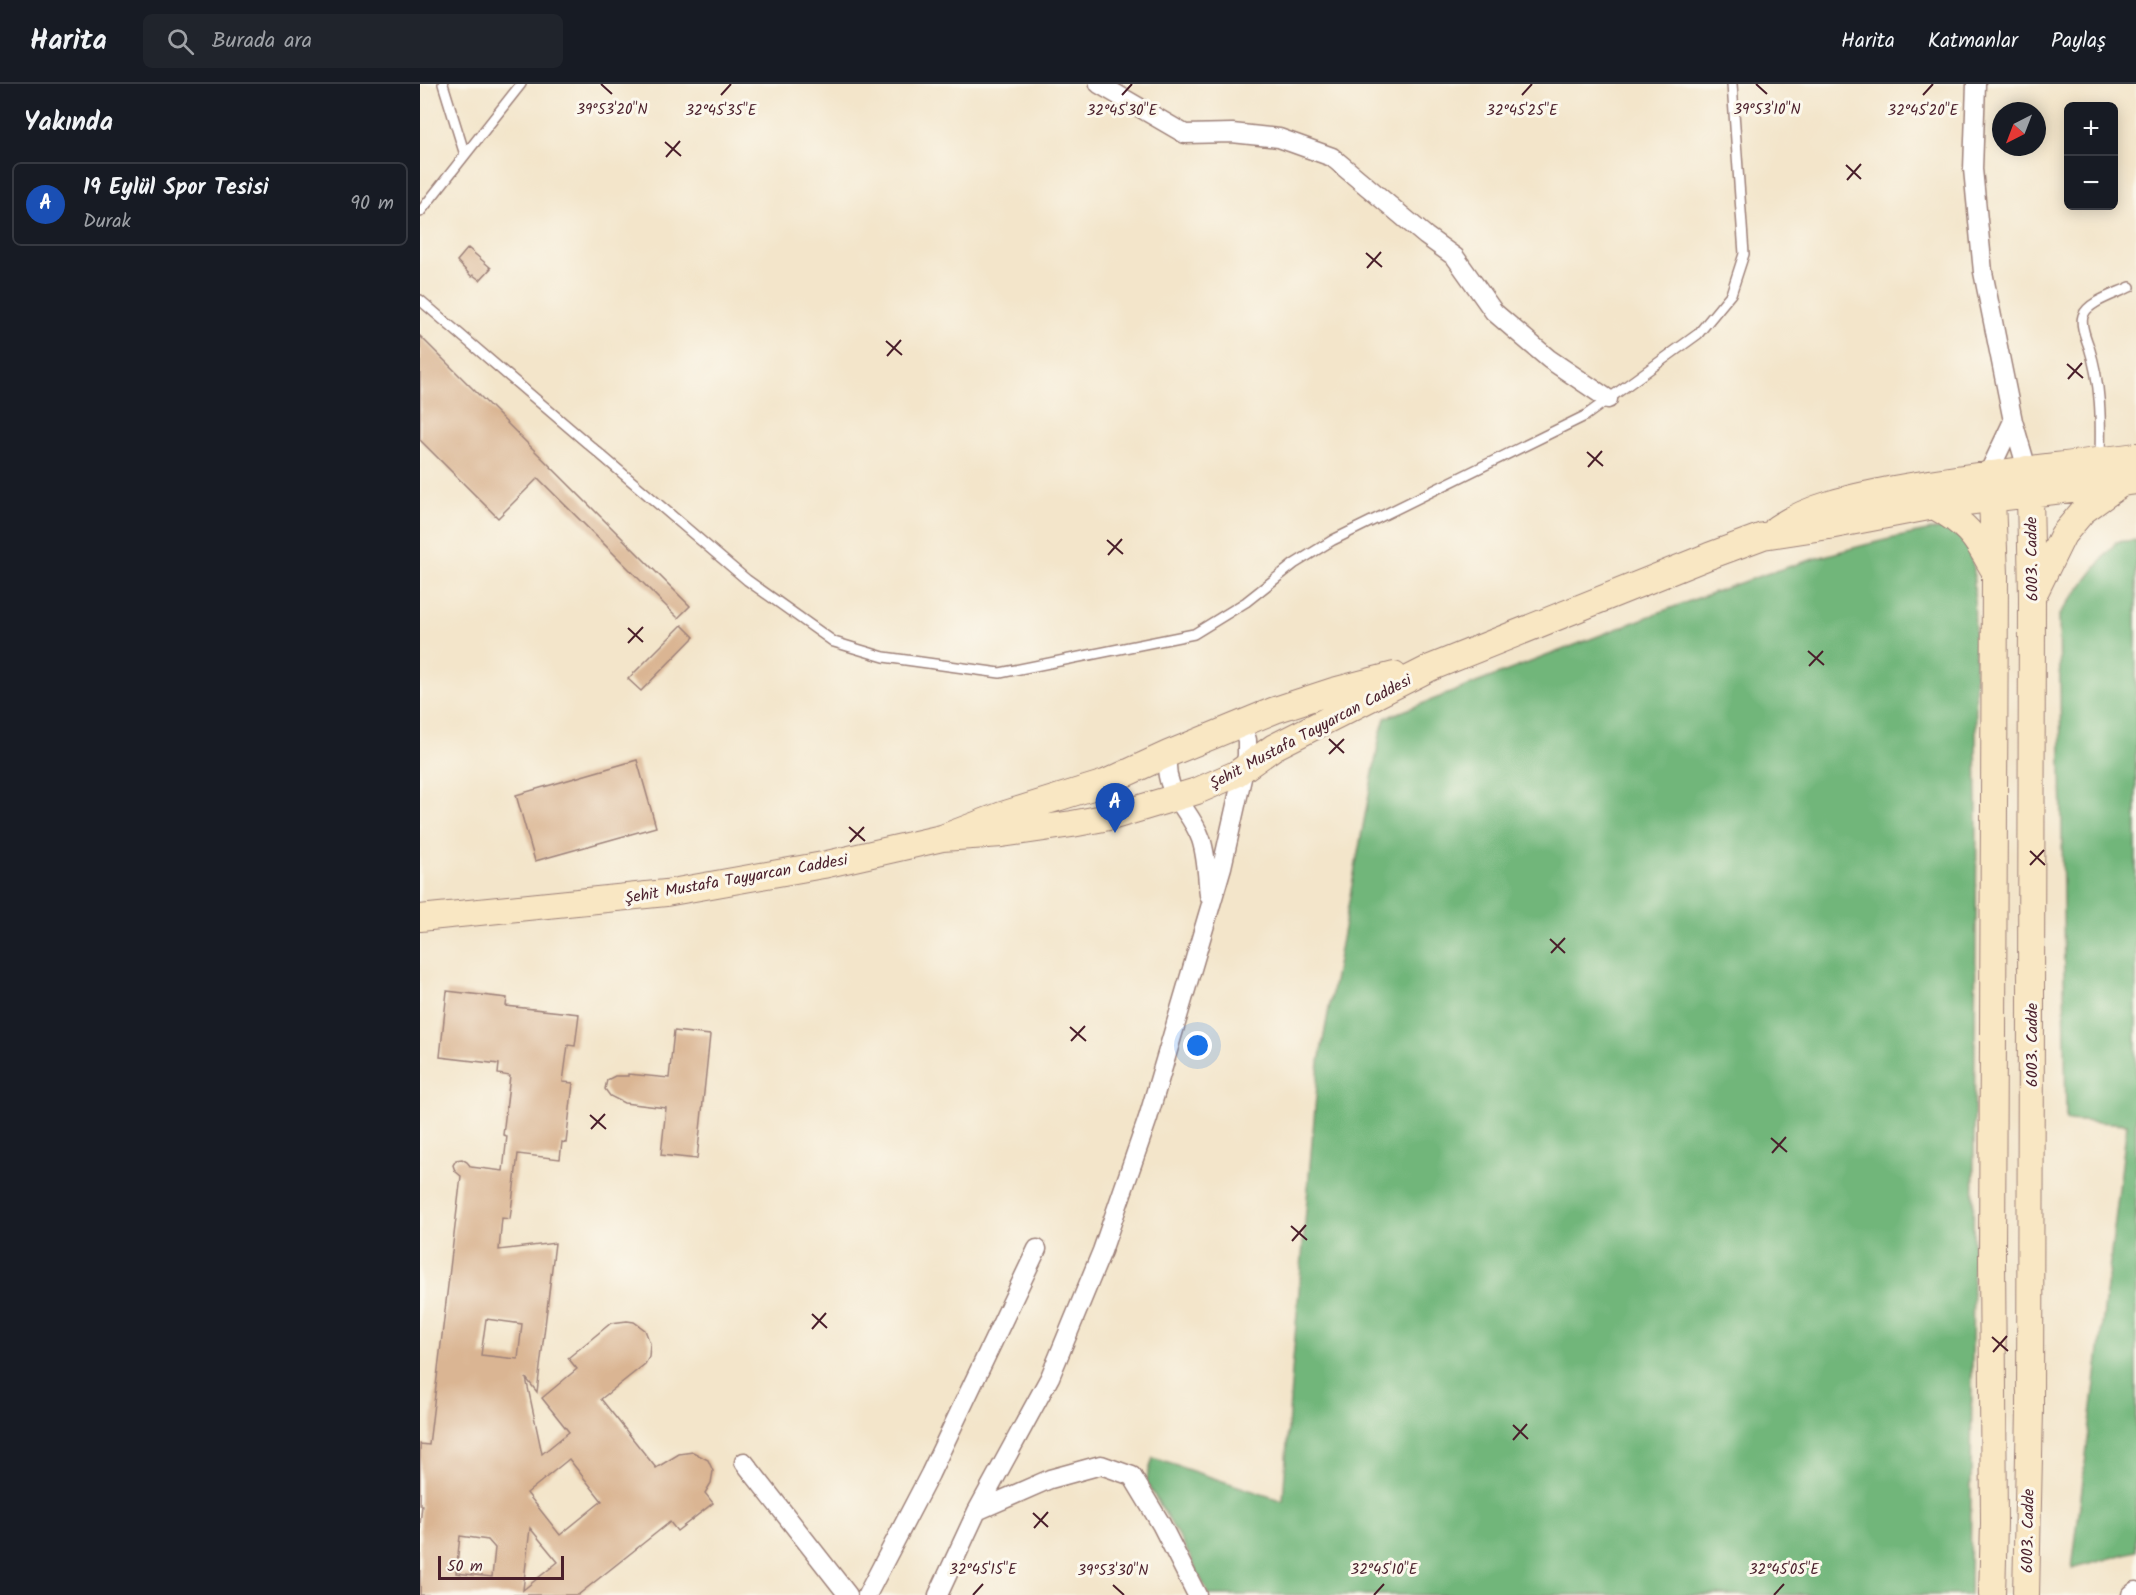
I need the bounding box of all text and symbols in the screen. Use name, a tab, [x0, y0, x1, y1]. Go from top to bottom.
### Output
search box	[143, 14, 563, 68]
text: Harita	[30, 19, 107, 64]
text: Burada ara	[212, 24, 312, 59]
icon: search	[164, 25, 197, 58]
text: Harita	[1841, 25, 1895, 58]
text: Katmanlar	[1928, 25, 2018, 58]
text: Paylaş	[2051, 25, 2106, 58]
text: 39°53'20"N	[576, 98, 648, 122]
text: 39°53'10"N	[1733, 98, 1801, 122]
text: 32°45'35"E	[685, 99, 758, 123]
text: 32°45'30"E	[1087, 99, 1159, 123]
text: 32°45'25"E	[1486, 99, 1559, 123]
text: 32°45'20"E	[1888, 99, 1960, 123]
text: Yakında	[24, 102, 113, 144]
north arrow	[1992, 102, 2046, 156]
map controls	[2064, 102, 2118, 210]
button: +	[2064, 102, 2118, 156]
button: −	[2064, 156, 2118, 210]
text: 19 Eylül Spor Tesisi	[83, 171, 269, 206]
text: A	[39, 188, 52, 220]
text: 90 m	[350, 188, 394, 220]
text: Durak	[83, 206, 131, 238]
street label: 6003. Cadde	[2019, 517, 2046, 601]
street label: Şehit Mustafa Tayyarcan Caddesi	[1205, 668, 1417, 796]
pin: A	[1096, 784, 1134, 833]
street label: Şehit Mustafa Tayyarcan Caddesi	[623, 847, 851, 911]
street label: 6003. Cadde	[2020, 1003, 2045, 1087]
your location	[1183, 1031, 1212, 1060]
street label: 6003. Cadde	[2015, 1489, 2042, 1573]
scale bar	[438, 1553, 564, 1580]
text: 50 m	[447, 1554, 483, 1579]
text: 32°45'15"E	[949, 1558, 1018, 1582]
text: 32°45'10"E	[1351, 1558, 1419, 1582]
text: 32°45'05"E	[1749, 1558, 1820, 1582]
text: 39°53'30"N	[1078, 1559, 1148, 1583]

